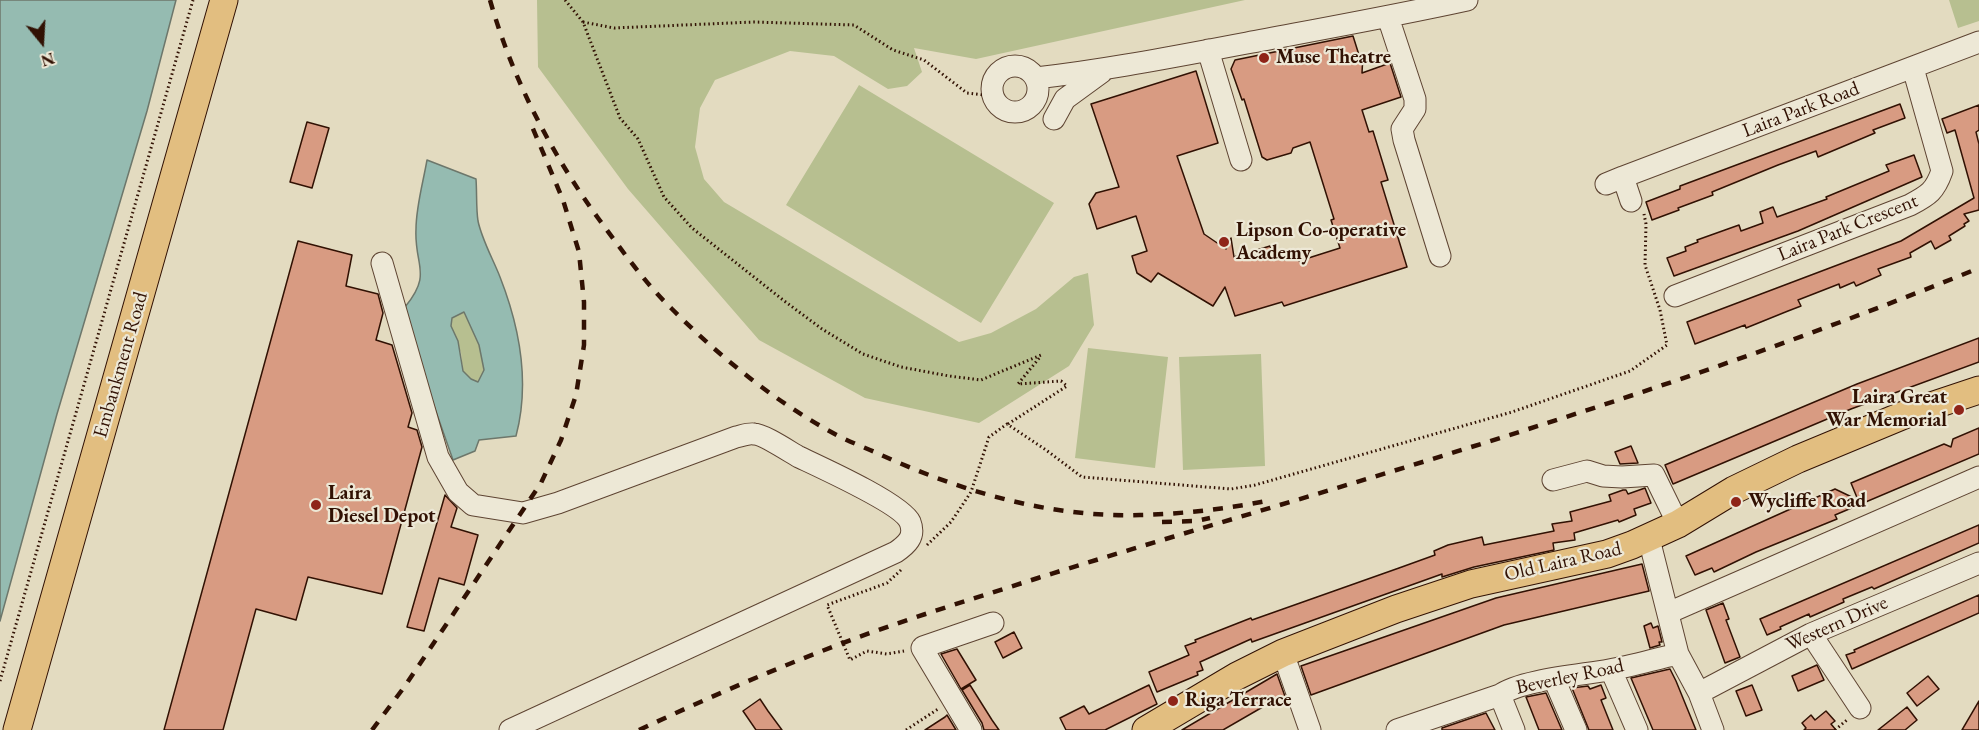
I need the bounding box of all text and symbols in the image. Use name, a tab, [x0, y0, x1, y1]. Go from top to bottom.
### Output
north arrow	[12, 12, 72, 72]
place label: Muse Theatre	[1276, 46, 1391, 70]
text: N	[38, 48, 57, 72]
marker: Muse Theatre	[1257, 51, 1271, 65]
street label: Laira Park Road	[1739, 77, 1863, 143]
street label: Laira Park Crescent	[1775, 189, 1921, 267]
place label: Lipson Co-operative Academy	[1236, 219, 1406, 266]
marker: Lipson Co-operative Academy	[1217, 235, 1231, 249]
street label: Embankment Road	[89, 289, 153, 441]
place label: Laira Great War Memorial	[1826, 386, 1947, 433]
marker: Laira Great War Memorial	[1952, 403, 1966, 417]
place label: Laira Diesel Depot	[328, 482, 436, 529]
place label: Wycliffe Road	[1748, 490, 1866, 514]
marker: Wycliffe Road	[1729, 495, 1743, 509]
marker: Laira Diesel Depot	[309, 498, 323, 512]
street label: Old Laira Road	[1502, 537, 1624, 587]
street label: Western Drive	[1783, 591, 1891, 657]
street label: Beverley Road	[1514, 654, 1626, 700]
place label: Riga Terrace	[1185, 689, 1292, 713]
marker: Riga Terrace	[1166, 694, 1180, 708]

